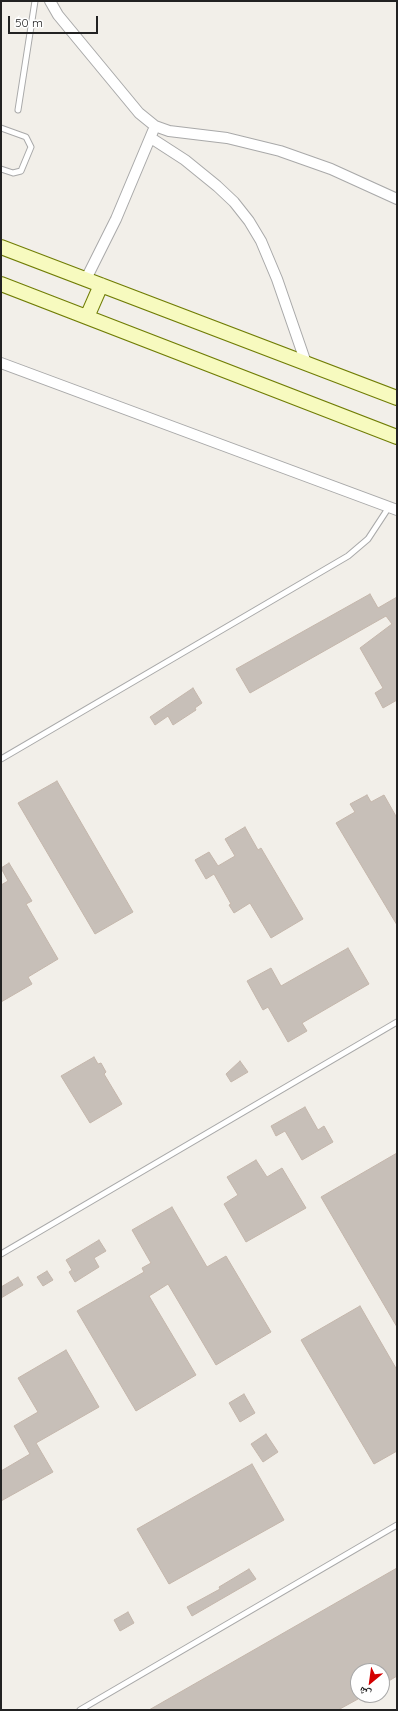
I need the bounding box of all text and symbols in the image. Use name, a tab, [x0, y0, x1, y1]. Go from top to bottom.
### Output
scale bar	[10, 8, 100, 34]
text: 50 m	[15, 15, 43, 30]
north arrow	[350, 1663, 390, 1703]
text: ش	[356, 1684, 373, 1702]

